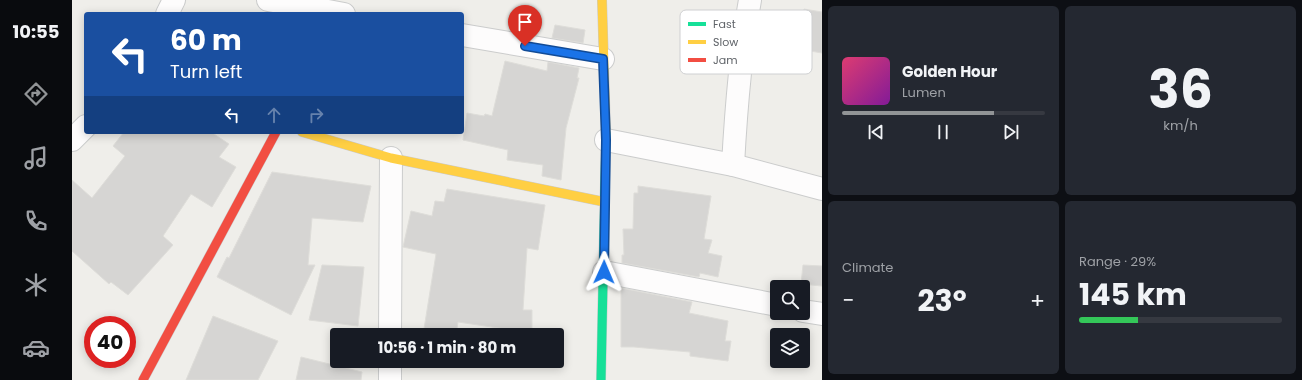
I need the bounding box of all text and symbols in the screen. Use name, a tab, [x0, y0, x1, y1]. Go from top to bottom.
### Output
pin	[508, 5, 542, 46]
legend	[680, 10, 812, 74]
icon: arrive	[514, 11, 536, 33]
text: Fast	[713, 16, 736, 32]
text: 10:55	[12, 19, 60, 44]
text: 60 m	[170, 21, 242, 60]
icon: left	[104, 28, 156, 80]
text: Slow	[713, 34, 738, 50]
text: Jam	[713, 52, 738, 68]
text: 36	[1148, 53, 1213, 126]
text: Turn left	[170, 59, 242, 84]
text: Golden Hour	[902, 61, 997, 82]
icon: directions	[22, 80, 50, 108]
text: Lumen	[902, 83, 946, 102]
icon: left	[221, 104, 243, 126]
icon: ahead	[263, 104, 285, 126]
icon: right	[305, 104, 327, 126]
text: km/h	[1163, 116, 1198, 135]
icon: previous	[865, 121, 887, 143]
icon: pause	[932, 121, 954, 143]
icon: next	[1000, 121, 1022, 143]
icon: music	[22, 144, 50, 172]
icon: phone	[22, 207, 50, 235]
position arrow	[583, 251, 625, 293]
text: Range · 29%	[1079, 252, 1156, 271]
text: Climate	[842, 258, 893, 277]
icon: climate	[22, 271, 50, 299]
text: 145 km	[1079, 273, 1187, 316]
text: 23°	[917, 279, 967, 322]
map controls	[770, 280, 810, 368]
button: search	[770, 280, 810, 320]
text: −	[842, 285, 854, 316]
text: +	[1030, 285, 1045, 316]
speed limit sign: 40	[84, 316, 136, 368]
button: layers	[770, 328, 810, 368]
icon: car	[22, 334, 50, 362]
text: 10:56 · 1 min · 80 m	[378, 337, 516, 358]

